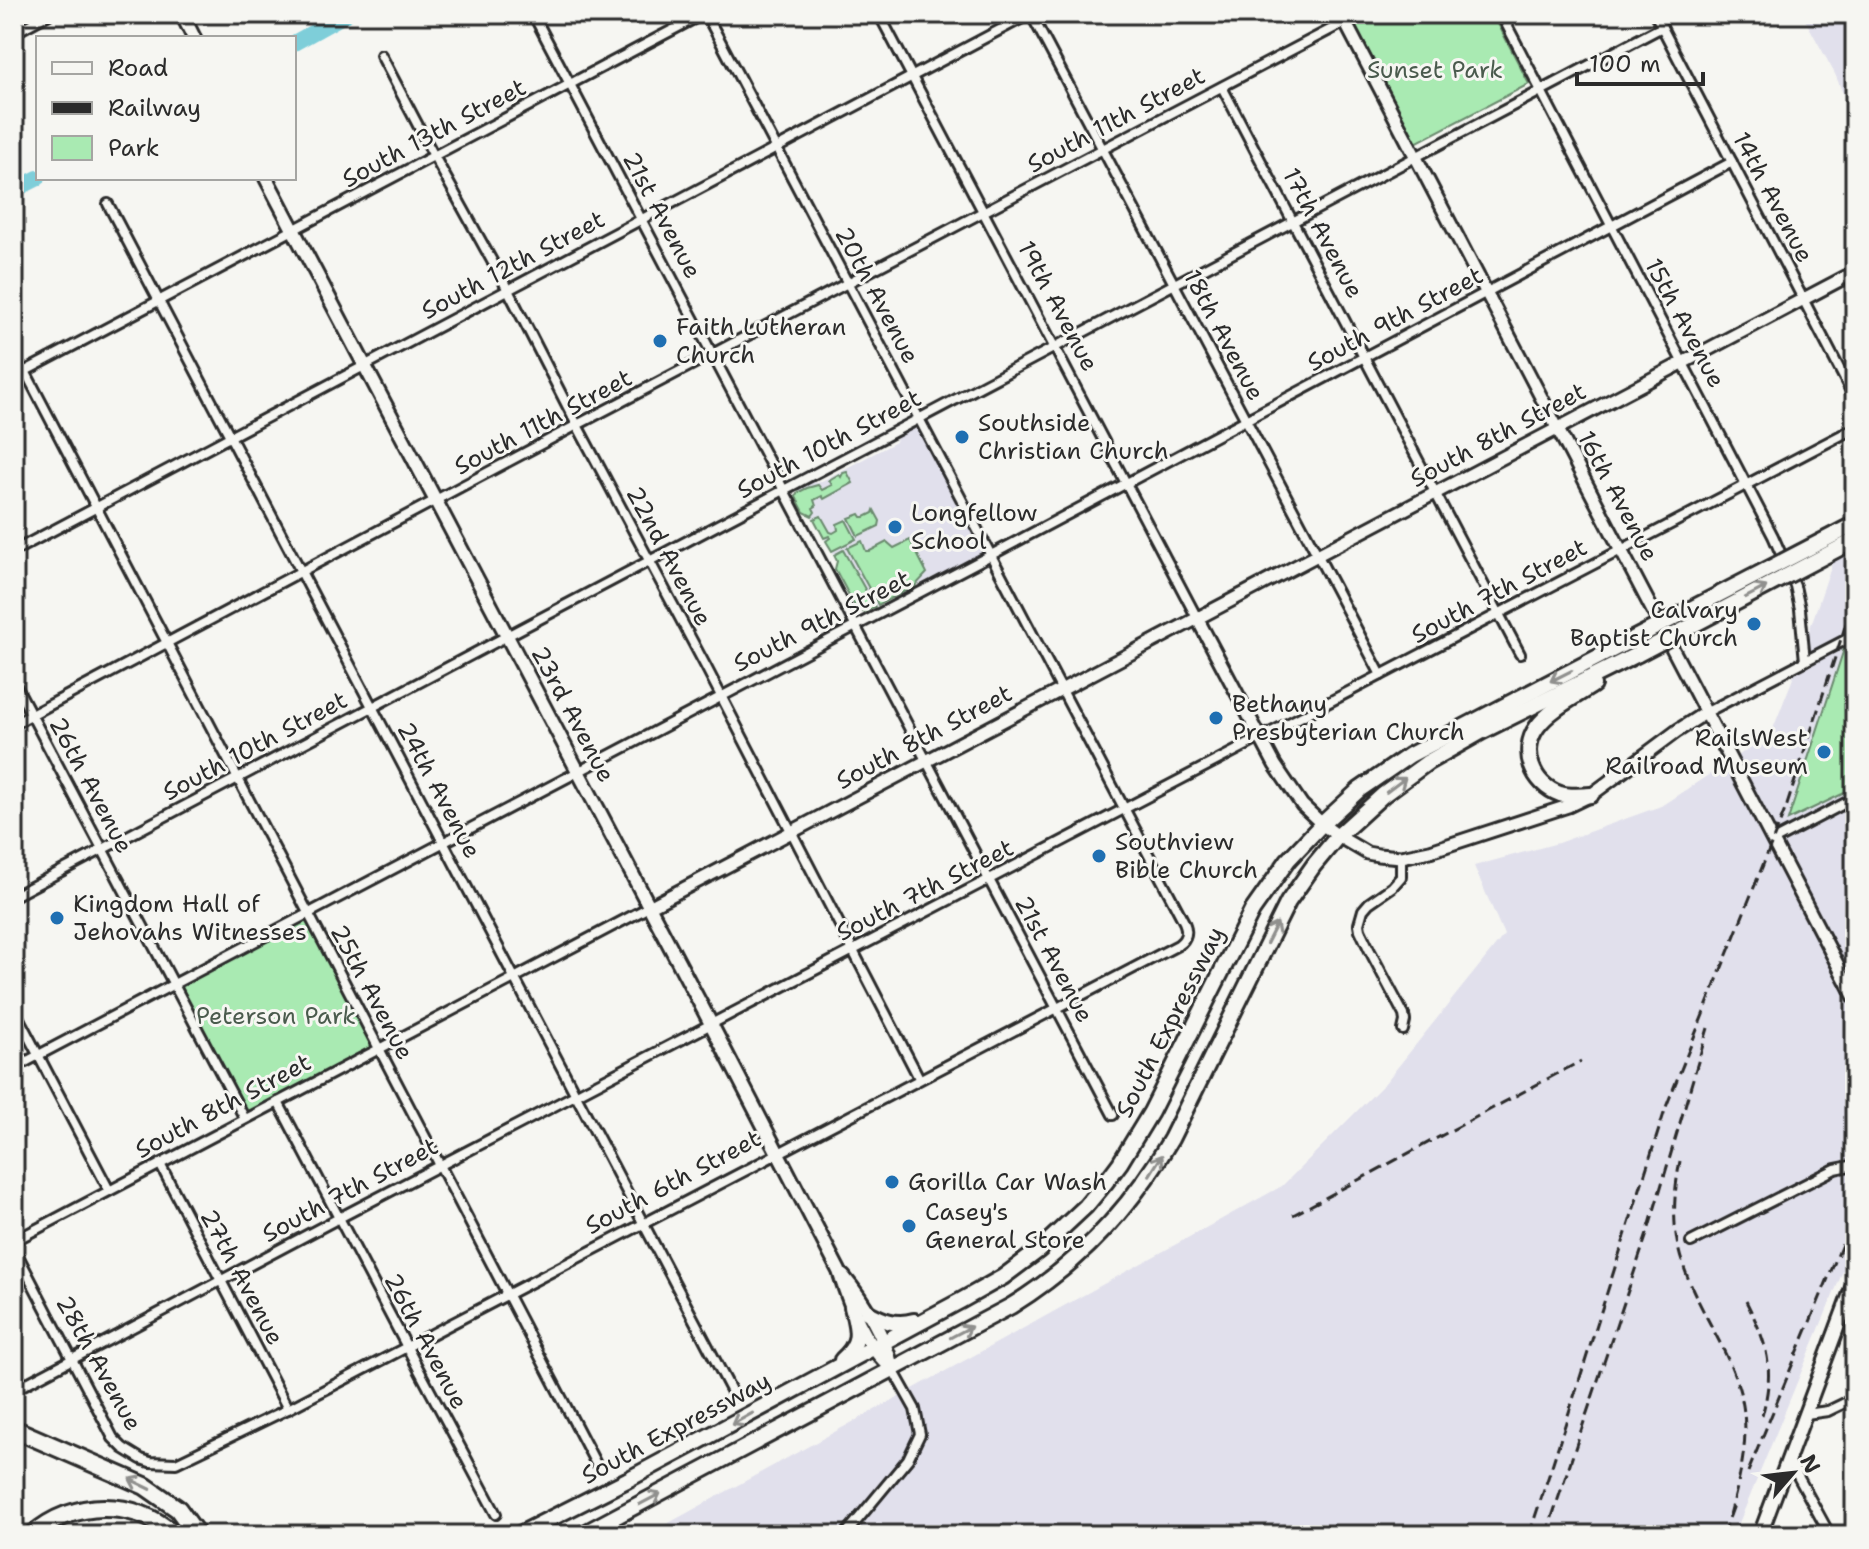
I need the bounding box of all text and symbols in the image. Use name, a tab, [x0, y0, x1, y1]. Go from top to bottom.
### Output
legend	[36, 36, 296, 180]
scale bar	[1577, 36, 1703, 86]
text: 100 m	[1589, 48, 1661, 80]
text: Road	[108, 52, 168, 84]
park label: Sunset Park	[1367, 54, 1503, 86]
street label: South 11th Street	[1021, 60, 1211, 180]
street label: South 13th Street	[337, 71, 531, 195]
text: Railway	[108, 92, 201, 124]
street label: 14th Avenue	[1725, 126, 1821, 268]
text: Park	[108, 132, 160, 164]
street label: 21st Avenue	[615, 146, 709, 284]
street label: 17th Avenue	[1275, 162, 1371, 304]
street label: South 12th Street	[416, 203, 610, 327]
street label: 20th Avenue	[827, 221, 927, 369]
street label: 19th Avenue	[1010, 235, 1106, 377]
street label: 15th Avenue	[1637, 253, 1733, 393]
street label: South 9th Street	[1301, 259, 1489, 379]
street label: 18th Avenue	[1176, 264, 1272, 406]
place label: Faith Lutheran Church	[676, 311, 846, 371]
marker: Faith Lutheran Church	[651, 332, 669, 350]
street label: South 11th Street	[448, 362, 638, 482]
street label: South 8th Street	[1404, 375, 1592, 495]
street label: South 10th Street	[731, 382, 927, 506]
place label: Southside Christian Church	[978, 407, 1169, 467]
street label: 16th Avenue	[1570, 425, 1666, 567]
marker: Southside Christian Church	[953, 428, 971, 446]
street label: 22nd Avenue	[619, 480, 719, 632]
place label: Longfellow School	[911, 497, 1038, 557]
marker: Longfellow School	[886, 518, 904, 536]
street label: South 7th Street	[1405, 531, 1593, 651]
street label: South 9th Street	[728, 563, 916, 679]
one-way arrow	[1744, 583, 1768, 599]
place label: Calvary Baptist Church	[1570, 594, 1738, 654]
marker: Calvary Baptist Church	[1745, 615, 1763, 633]
street label: 23rd Avenue	[524, 640, 622, 788]
one-way arrow	[1550, 669, 1574, 685]
street label: South 8th Street	[830, 677, 1018, 797]
street label: South 10th Street	[157, 684, 353, 808]
place label: Bethany Presbyterian Church	[1232, 688, 1465, 748]
marker: Bethany Presbyterian Church	[1207, 709, 1225, 727]
street label: 26th Avenue	[42, 711, 140, 859]
street label: 24th Avenue	[390, 716, 488, 864]
place label: RailsWest Railroad Museum	[1605, 722, 1808, 782]
marker: RailsWest Railroad Museum	[1815, 743, 1833, 761]
one-way arrow	[1385, 776, 1406, 793]
place label: Southview Bible Church	[1115, 826, 1258, 886]
street label: South 7th Street	[831, 832, 1019, 948]
marker: Southview Bible Church	[1090, 847, 1108, 865]
place label: Kingdom Hall of Jehovahs Witnesses	[73, 888, 307, 948]
street label: 21st Avenue	[1007, 890, 1101, 1028]
marker: Kingdom Hall of Jehovahs Witnesses	[48, 909, 66, 927]
street label: 25th Avenue	[323, 919, 421, 1065]
street label: South Expressway	[1108, 921, 1232, 1123]
one-way arrow	[1265, 921, 1280, 945]
park label: Peterson Park	[196, 1000, 356, 1032]
street label: South 8th Street	[129, 1046, 317, 1166]
street label: South 6th Street	[580, 1122, 766, 1242]
street label: South 7th Street	[256, 1130, 444, 1250]
one-way arrow	[1148, 1154, 1164, 1177]
place label: Gorilla Car Wash	[908, 1166, 1107, 1198]
marker: Gorilla Car Wash	[883, 1173, 901, 1191]
place label: Casey's General Store	[925, 1196, 1085, 1256]
street label: 27th Avenue	[193, 1204, 291, 1350]
marker: Casey's General Store	[900, 1217, 918, 1235]
street label: 26th Avenue	[377, 1267, 475, 1415]
street label: 28th Avenue	[49, 1289, 149, 1437]
one-way arrow	[949, 1323, 973, 1339]
street label: South Expressway	[576, 1365, 776, 1491]
one-way arrow	[730, 1412, 754, 1427]
north arrow	[1753, 1433, 1833, 1513]
text: N	[1793, 1449, 1827, 1478]
one-way arrow	[128, 1476, 152, 1491]
one-way arrow	[638, 1490, 662, 1506]

